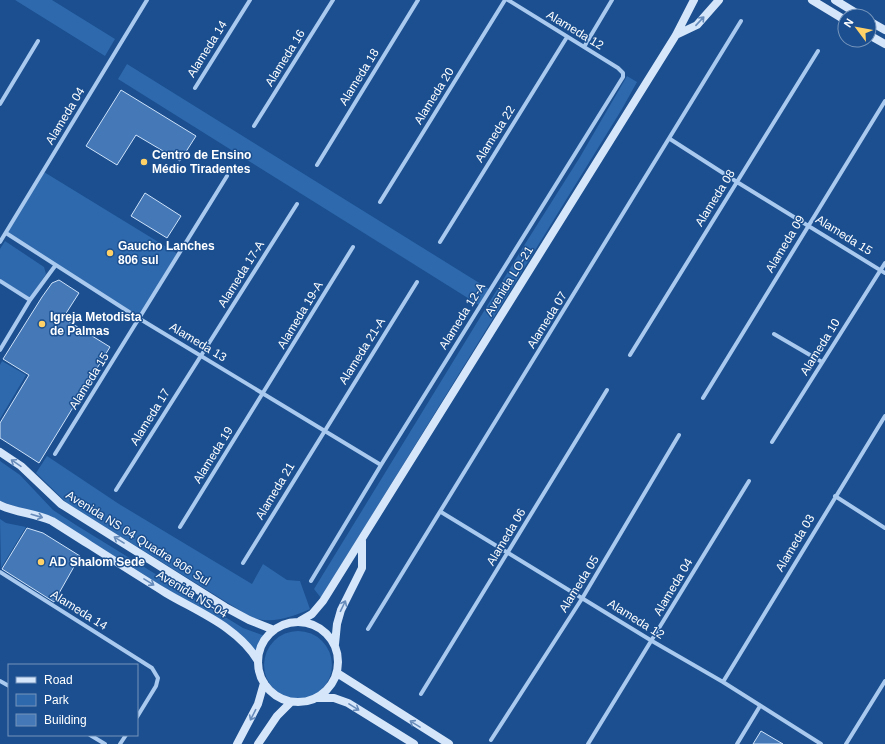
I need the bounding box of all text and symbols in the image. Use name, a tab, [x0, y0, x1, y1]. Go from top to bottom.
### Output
street label: Alameda 12	[544, 8, 606, 53]
north arrow	[837, 8, 877, 48]
one-way arrow	[695, 16, 705, 26]
text: N	[841, 16, 856, 29]
street label: Alameda 14	[184, 18, 230, 80]
street label: Alameda 16	[262, 27, 308, 89]
street label: Alameda 18	[336, 46, 382, 108]
street label: Alameda 20	[411, 65, 457, 127]
street label: Alameda 04	[43, 85, 88, 147]
street label: Alameda 22	[472, 103, 518, 165]
place label: Centro de Ensino Médio Tiradentes	[152, 148, 251, 176]
marker: Centro de Ensino Médio Tiradentes	[139, 157, 149, 167]
street label: Alameda 08	[692, 167, 738, 229]
street label: Alameda 15	[813, 212, 875, 258]
street label: Alameda 09	[763, 213, 808, 275]
street label: Alameda 17-A	[215, 238, 267, 310]
place label: Gaucho Lanches 806 sul	[118, 239, 215, 267]
street label: Avenida LO-21	[482, 243, 536, 319]
marker: Gaucho Lanches 806 sul	[105, 248, 115, 258]
street label: Alameda 19-A	[274, 279, 326, 351]
street label: Alameda 12-A	[436, 280, 488, 352]
street label: Alameda 07	[524, 289, 570, 351]
place label: Igreja Metodista de Palmas	[50, 310, 142, 338]
street label: Alameda 21-A	[336, 315, 388, 387]
street label: Alameda 10	[797, 316, 843, 378]
marker: Igreja Metodista de Palmas	[37, 319, 47, 329]
street label: Alameda 13	[167, 320, 229, 365]
street label: Alameda 15	[66, 350, 112, 412]
street label: Alameda 17	[127, 386, 173, 448]
street label: Alameda 19	[190, 424, 236, 486]
one-way arrow	[10, 458, 21, 467]
street label: Alameda 21	[253, 460, 298, 522]
street label: Avenida NS 04 Quadra 806 Sul	[63, 488, 213, 588]
street label: Alameda 06	[484, 506, 529, 568]
one-way arrow	[31, 512, 44, 520]
street label: Alameda 03	[773, 512, 818, 574]
one-way arrow	[113, 536, 125, 544]
street label: Alameda 05	[556, 553, 602, 615]
place label: AD Shalom Sede	[49, 555, 145, 569]
street label: Alameda 04	[651, 556, 696, 618]
marker: AD Shalom Sede	[36, 557, 46, 567]
street label: Avenida NS-04	[154, 567, 230, 621]
one-way arrow	[143, 578, 154, 586]
street label: Alameda 14	[48, 587, 110, 633]
street label: Alameda 12	[605, 596, 667, 642]
one-way arrow	[340, 601, 347, 613]
legend	[8, 664, 138, 736]
text: Road	[44, 673, 73, 687]
text: Park	[44, 693, 70, 707]
one-way arrow	[348, 703, 360, 711]
one-way arrow	[248, 708, 256, 720]
text: Building	[44, 713, 87, 727]
one-way arrow	[410, 720, 421, 728]

